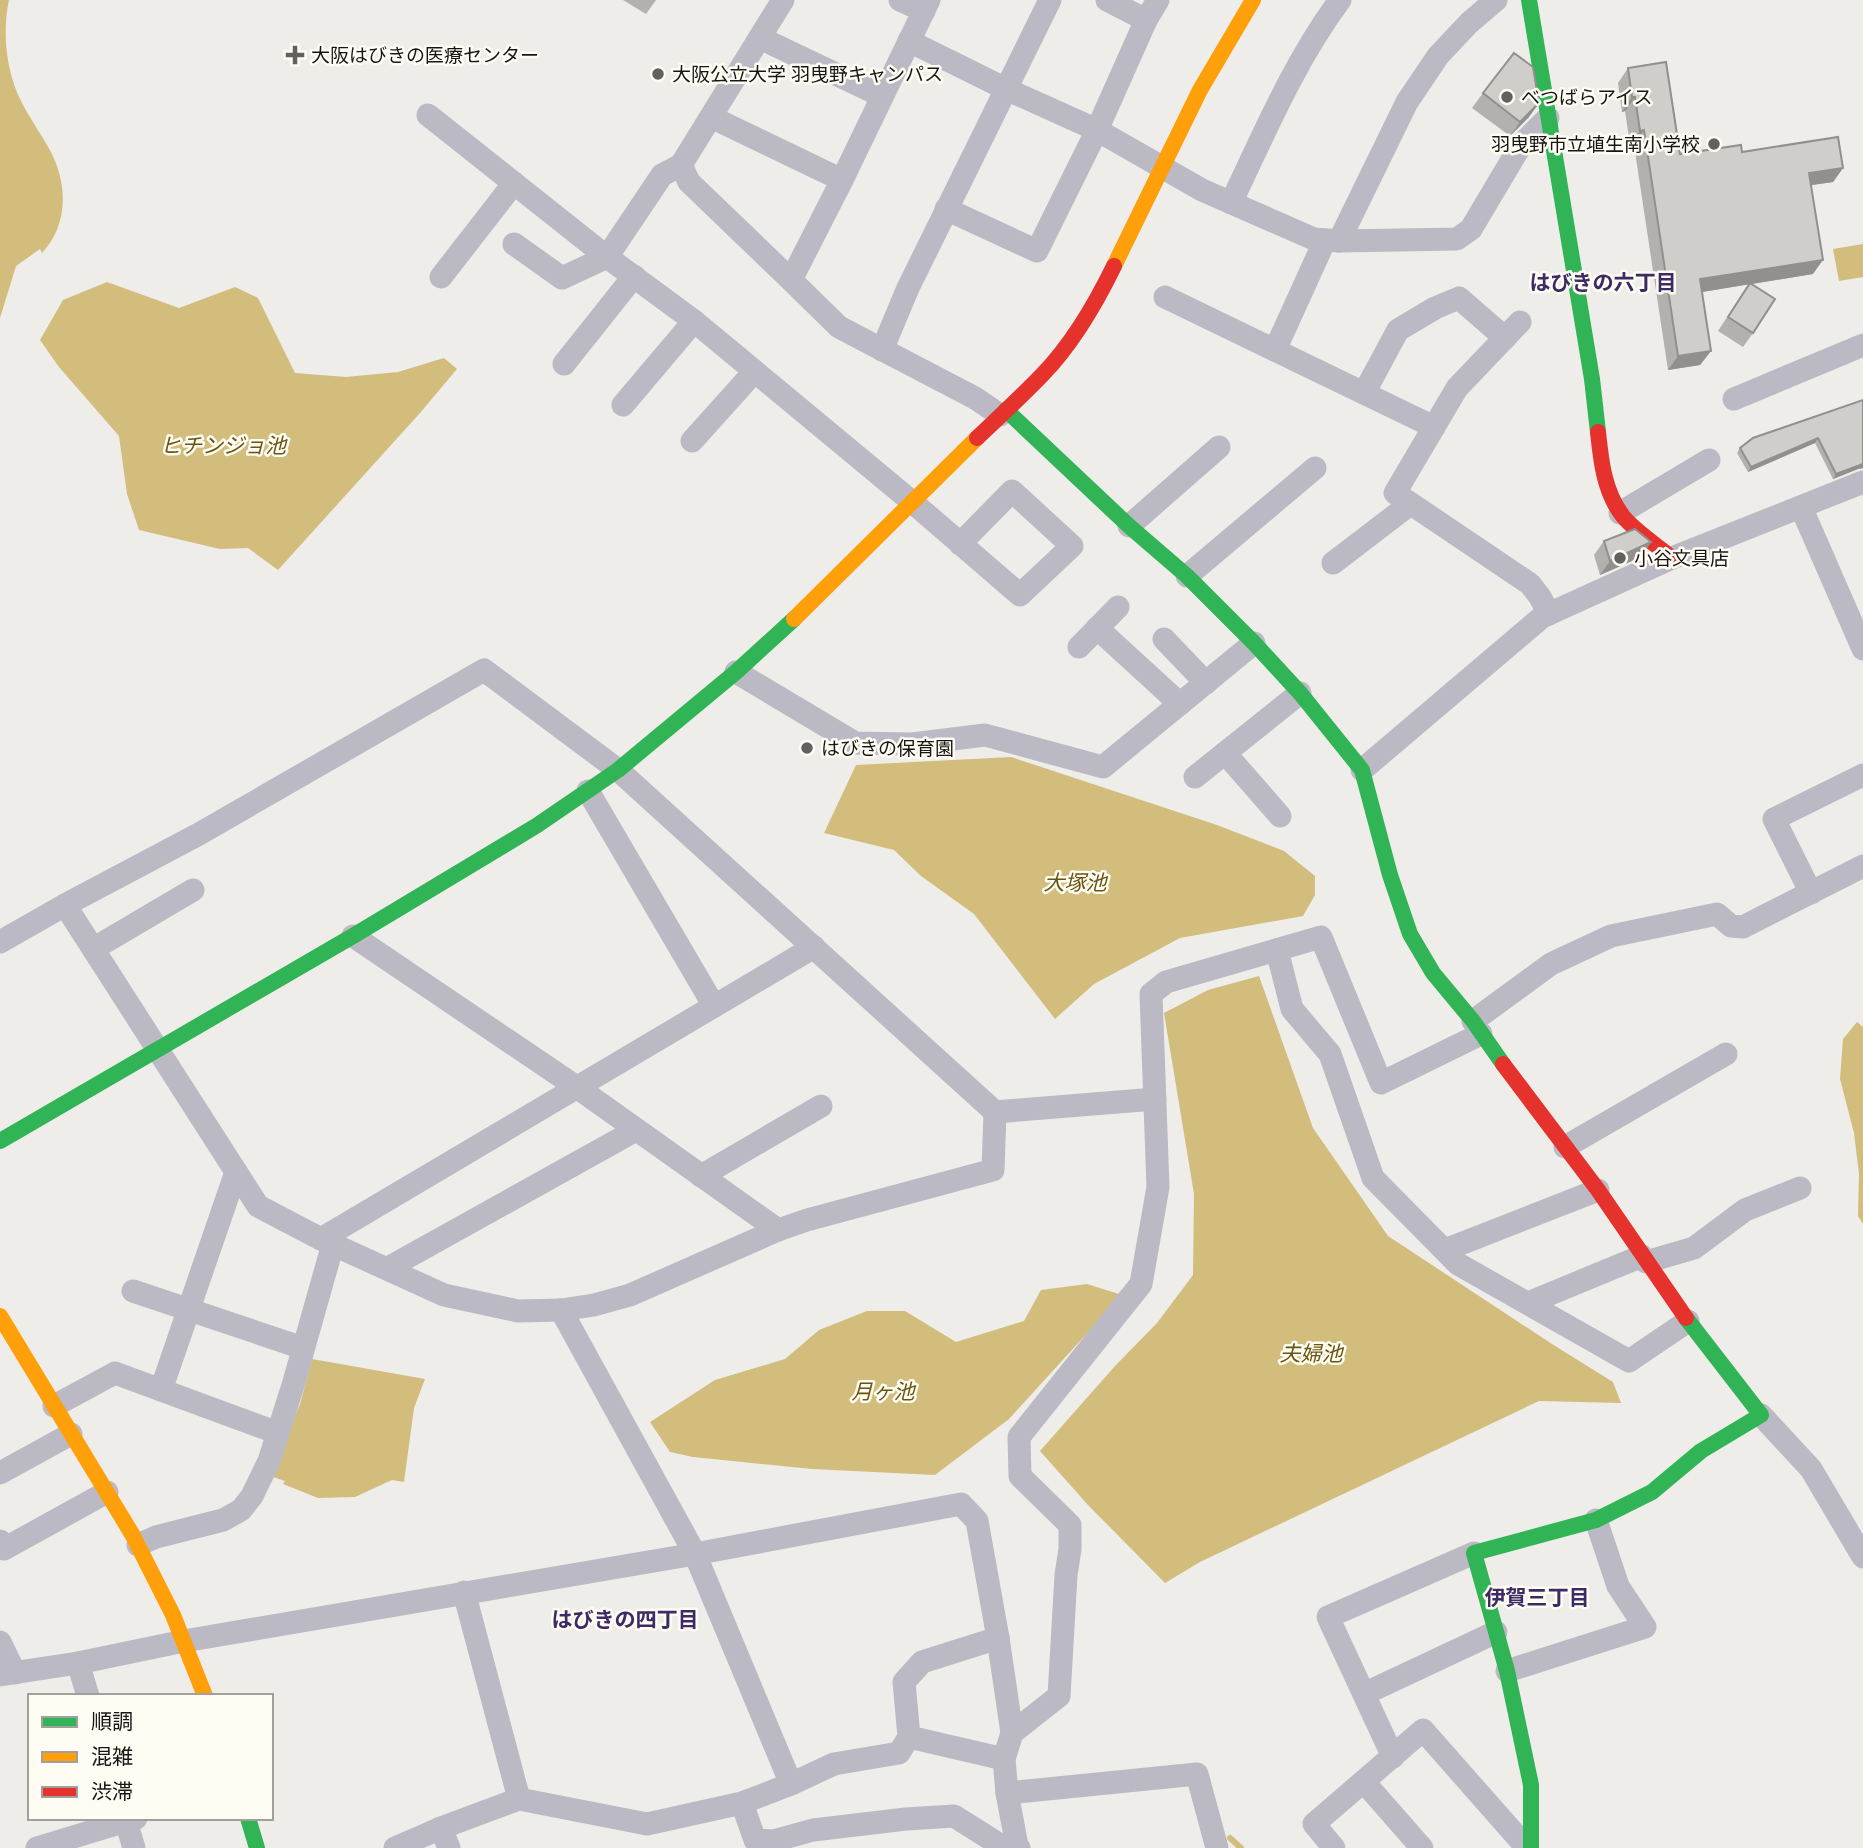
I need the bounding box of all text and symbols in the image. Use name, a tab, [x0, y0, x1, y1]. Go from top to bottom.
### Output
place label: 大阪はびきの医療センター	[311, 43, 539, 68]
marker: 大阪はびきの医療センター	[285, 45, 305, 65]
place label: 大阪公立大学 羽曳野キャンパス	[672, 62, 943, 87]
marker: 大阪公立大学 羽曳野キャンパス	[650, 66, 666, 82]
place label: べつばらアイス	[1521, 85, 1652, 110]
marker: べつばらアイス	[1499, 89, 1515, 105]
place label: 羽曳野市立埴生南小学校	[1491, 132, 1700, 157]
marker: 羽曳野市立埴生南小学校	[1706, 136, 1722, 152]
district label: はびきの六丁目	[1530, 269, 1677, 297]
water label: ヒチンジョ池	[160, 432, 288, 460]
place label: 小谷文具店	[1634, 546, 1729, 571]
marker: 小谷文具店	[1612, 550, 1628, 566]
place label: はびきの保育園	[821, 736, 954, 761]
marker: はびきの保育園	[799, 740, 815, 756]
water label: 大塚池	[1044, 869, 1108, 897]
water label: 夫婦池	[1280, 1340, 1344, 1368]
water label: 月ヶ池	[852, 1378, 916, 1406]
district label: 伊賀三丁目	[1485, 1584, 1590, 1612]
district label: はびきの四丁目	[552, 1606, 699, 1634]
legend	[28, 1694, 273, 1820]
text: 順調	[91, 1708, 133, 1736]
text: 混雑	[91, 1743, 133, 1771]
text: 渋滞	[91, 1778, 133, 1806]

